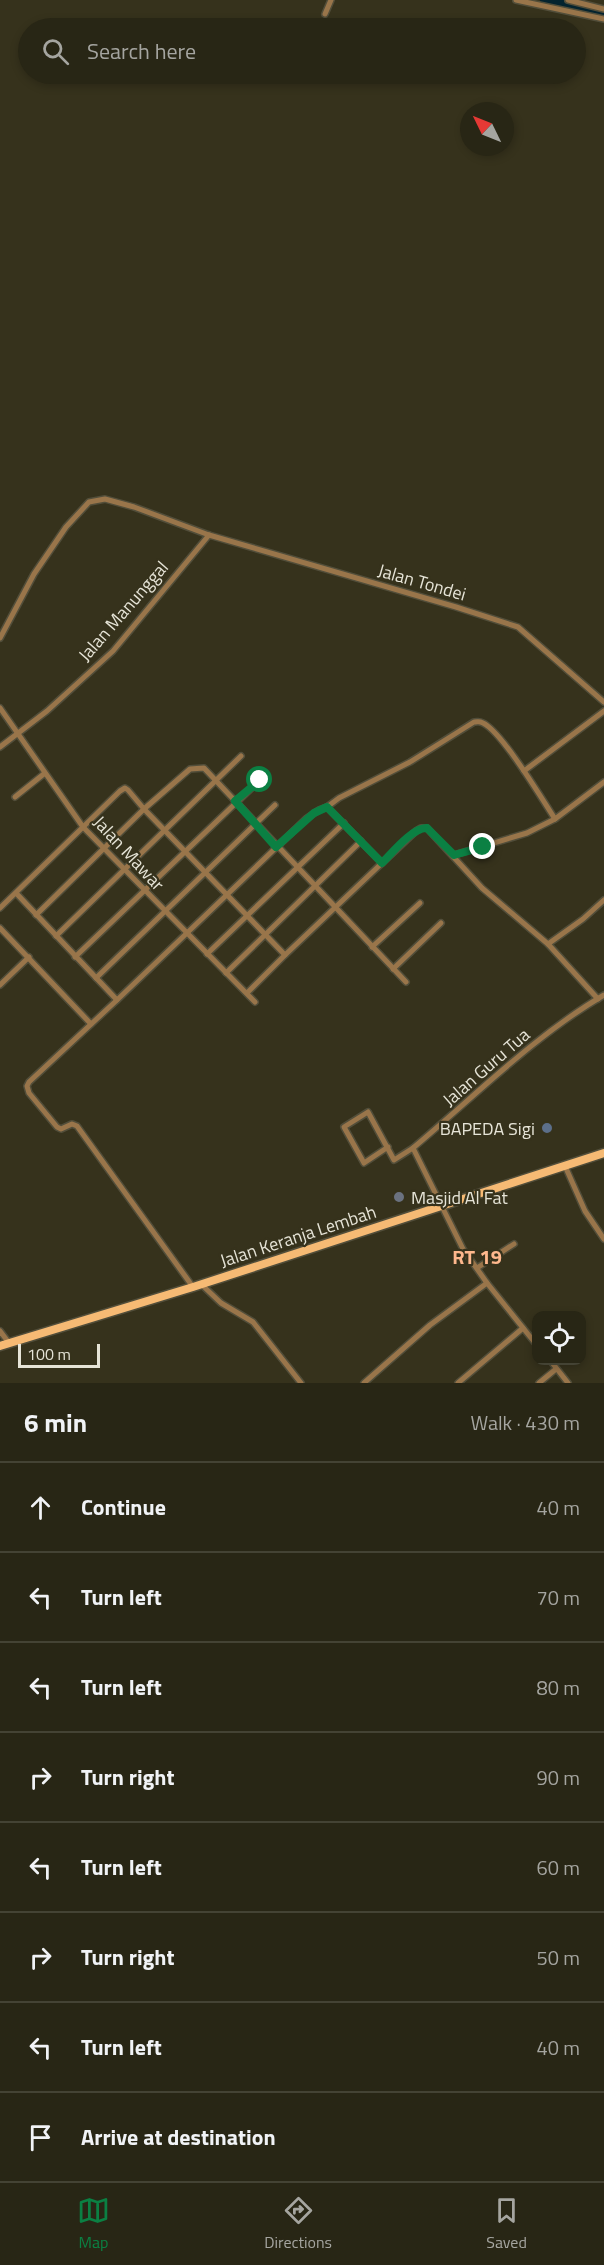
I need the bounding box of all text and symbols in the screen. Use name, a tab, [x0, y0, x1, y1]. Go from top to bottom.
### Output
search box	[18, 18, 586, 84]
text: Search here	[87, 34, 196, 68]
icon: search	[39, 35, 72, 68]
north arrow	[460, 102, 514, 156]
street label: Jalan Manunggal	[72, 555, 174, 667]
street label: Jalan Tondei	[375, 557, 469, 607]
route start	[246, 766, 272, 792]
street label: Jalan Mawar	[87, 809, 171, 897]
route end	[469, 833, 495, 859]
street label: Jalan Guru Tua	[436, 1021, 536, 1113]
place label: BAPEDA Sigi	[440, 1115, 535, 1142]
marker: BAPEDA Sigi	[540, 1121, 554, 1135]
place label: Masjid Al Fat	[411, 1184, 509, 1211]
marker: Masjid Al Fat	[392, 1190, 406, 1204]
street label: Jalan Keranja Lembah	[216, 1198, 380, 1274]
district label: RT 19	[452, 1241, 502, 1272]
map controls	[532, 1311, 586, 1365]
button: locate	[532, 1311, 586, 1365]
scale bar	[18, 1341, 100, 1368]
text: 100 m	[27, 1342, 71, 1366]
text: 6 min	[24, 1403, 87, 1442]
text: Walk · 430 m	[471, 1407, 580, 1438]
text: Continue	[81, 1490, 166, 1524]
icon: ahead	[24, 1491, 57, 1524]
text: 40 m	[536, 1492, 580, 1523]
text: Turn left	[81, 1580, 162, 1614]
icon: left	[24, 1581, 57, 1614]
text: 70 m	[536, 1582, 580, 1613]
text: Turn left	[81, 1670, 162, 1704]
icon: left	[24, 1671, 57, 1704]
text: 80 m	[536, 1672, 580, 1703]
text: Turn right	[81, 1760, 175, 1794]
icon: right	[24, 1761, 57, 1794]
text: 90 m	[536, 1762, 580, 1793]
text: Turn left	[81, 1850, 162, 1884]
icon: left	[24, 1851, 57, 1884]
text: 60 m	[536, 1852, 580, 1883]
text: Turn right	[81, 1940, 175, 1974]
icon: right	[24, 1941, 57, 1974]
text: 50 m	[536, 1942, 580, 1973]
text: Turn left	[81, 2030, 162, 2064]
icon: left	[24, 2031, 57, 2064]
text: 40 m	[536, 2032, 580, 2063]
text: Arrive at destination	[81, 2120, 276, 2154]
icon: arrive	[24, 2121, 57, 2154]
tab: Map	[77, 2194, 110, 2254]
tab: Directions	[264, 2194, 332, 2254]
tab: Saved	[486, 2194, 527, 2254]

